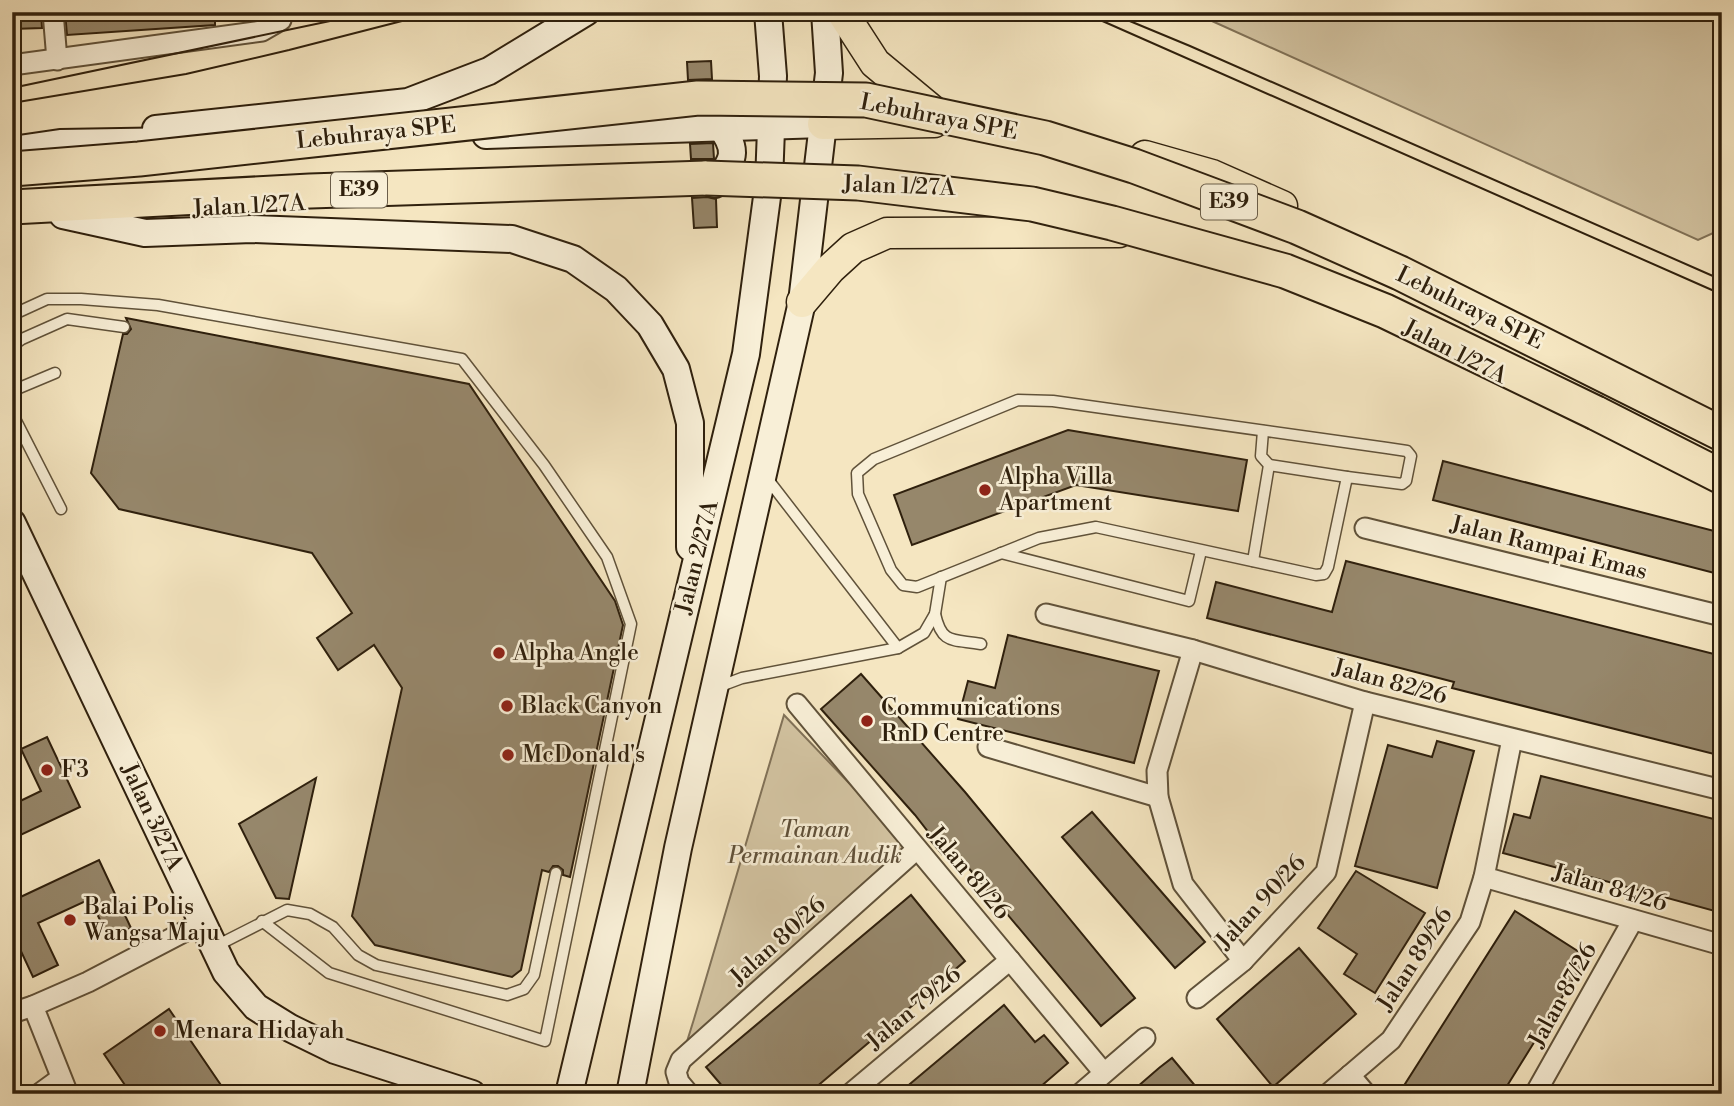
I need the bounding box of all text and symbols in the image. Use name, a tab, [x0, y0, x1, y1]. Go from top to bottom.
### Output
street label: Lebuhraya SPE	[858, 88, 1020, 146]
street label: Lebuhraya SPE	[295, 111, 457, 155]
street label: Jalan 1/27A	[841, 170, 957, 202]
road number: E39	[331, 172, 387, 208]
road number: E39	[1201, 184, 1257, 220]
street label: Jalan 1/27A	[191, 189, 307, 223]
street label: Lebuhraya SPE	[1392, 260, 1548, 356]
street label: Jalan 1/27A	[1397, 313, 1513, 391]
place label: Alpha Villa Apartment	[998, 463, 1113, 517]
marker: Alpha Villa Apartment	[977, 482, 993, 498]
street label: Jalan 2/27A	[669, 496, 725, 618]
street label: Jalan Rampai Emas	[1447, 510, 1650, 586]
place label: Alpha Angle	[512, 639, 639, 667]
marker: Alpha Angle	[491, 645, 507, 661]
street label: Jalan 82/26	[1329, 653, 1450, 711]
place label: Black Canyon	[520, 692, 663, 720]
place label: Communications RnD Centre	[881, 694, 1060, 748]
marker: Black Canyon	[499, 698, 515, 714]
marker: Communications RnD Centre	[859, 713, 875, 729]
place label: McDonald's	[522, 741, 645, 769]
marker: McDonald's	[500, 747, 516, 763]
place label: F3	[61, 756, 89, 784]
street label: Jalan 3/27A	[114, 758, 190, 876]
marker: F3	[39, 762, 55, 778]
park label: Taman Permainan Audik	[727, 816, 902, 870]
street label: Jalan 81/26	[921, 820, 1016, 925]
street label: Jalan 90/26	[1210, 849, 1312, 956]
street label: Jalan 84/26	[1549, 858, 1671, 918]
street label: Jalan 80/26	[724, 891, 832, 992]
place label: Balai Polis Wangsa Maju	[83, 893, 220, 947]
street label: Jalan 89/26	[1371, 902, 1459, 1017]
marker: Balai Polis Wangsa Maju	[62, 912, 78, 928]
street label: Jalan 87/26	[1522, 938, 1603, 1053]
street label: Jalan 79/26	[860, 960, 967, 1056]
place label: Menara Hidayah	[174, 1017, 345, 1045]
marker: Menara Hidayah	[152, 1023, 168, 1039]

